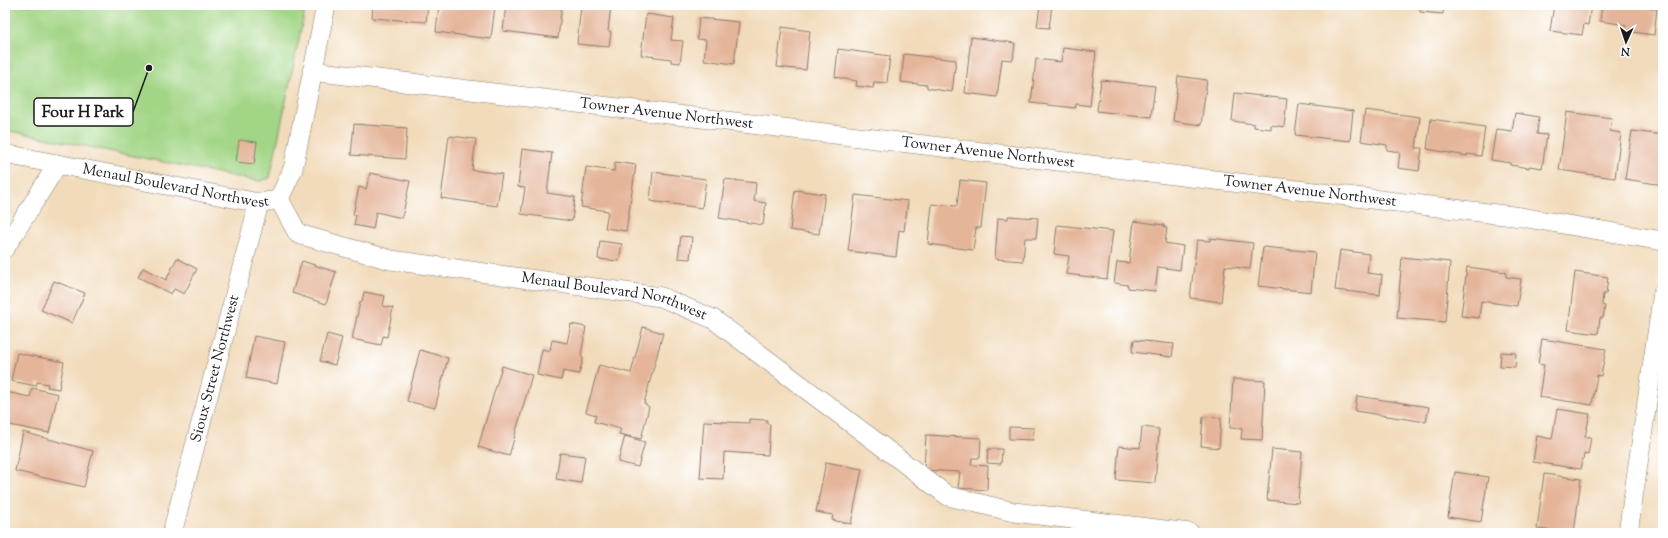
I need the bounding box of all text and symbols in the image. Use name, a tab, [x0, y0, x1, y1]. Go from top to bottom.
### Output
north arrow	[1606, 22, 1646, 62]
text: N	[1621, 43, 1631, 59]
street label: Towner Avenue Northwest	[579, 93, 754, 135]
callout: Four H Park	[34, 98, 133, 126]
text: Four H Park	[42, 102, 125, 125]
street label: Towner Avenue Northwest	[900, 132, 1076, 174]
street label: Menaul Boulevard Northwest	[81, 159, 271, 214]
street label: Towner Avenue Northwest	[1222, 171, 1398, 212]
street label: Menaul Boulevard Northwest	[520, 268, 710, 326]
street label: Sioux Street Northwest	[186, 293, 245, 445]

